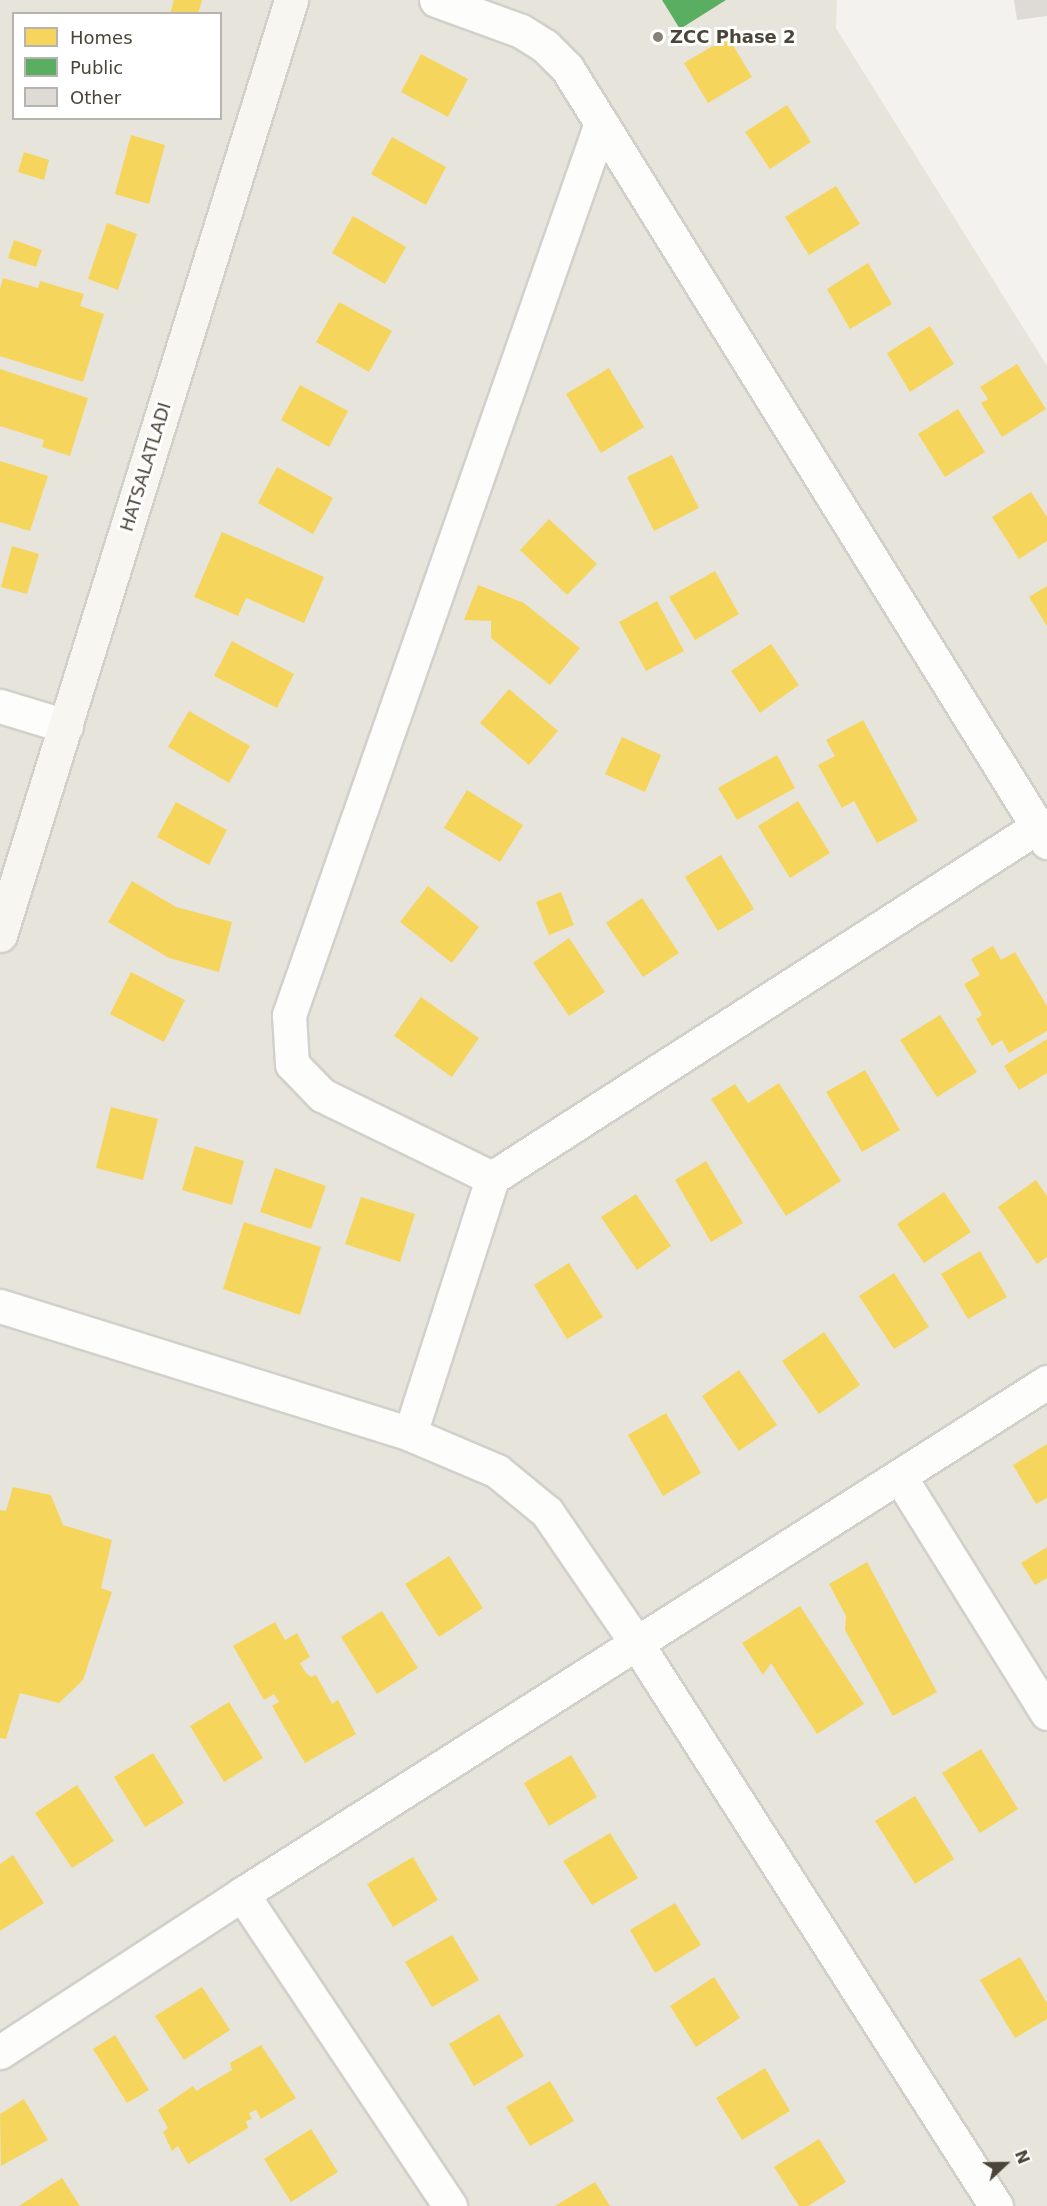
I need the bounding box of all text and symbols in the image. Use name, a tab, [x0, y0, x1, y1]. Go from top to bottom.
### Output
legend	[12, 12, 222, 120]
place label: ZCC Phase 2	[670, 26, 796, 48]
text: Homes	[70, 27, 133, 48]
marker: ZCC Phase 2	[651, 30, 665, 44]
text: Public	[70, 57, 123, 78]
text: Other	[70, 87, 121, 108]
street label: HATSALATLADI	[116, 400, 176, 534]
north arrow	[975, 2134, 1035, 2194]
text: N	[1011, 2147, 1033, 2167]

